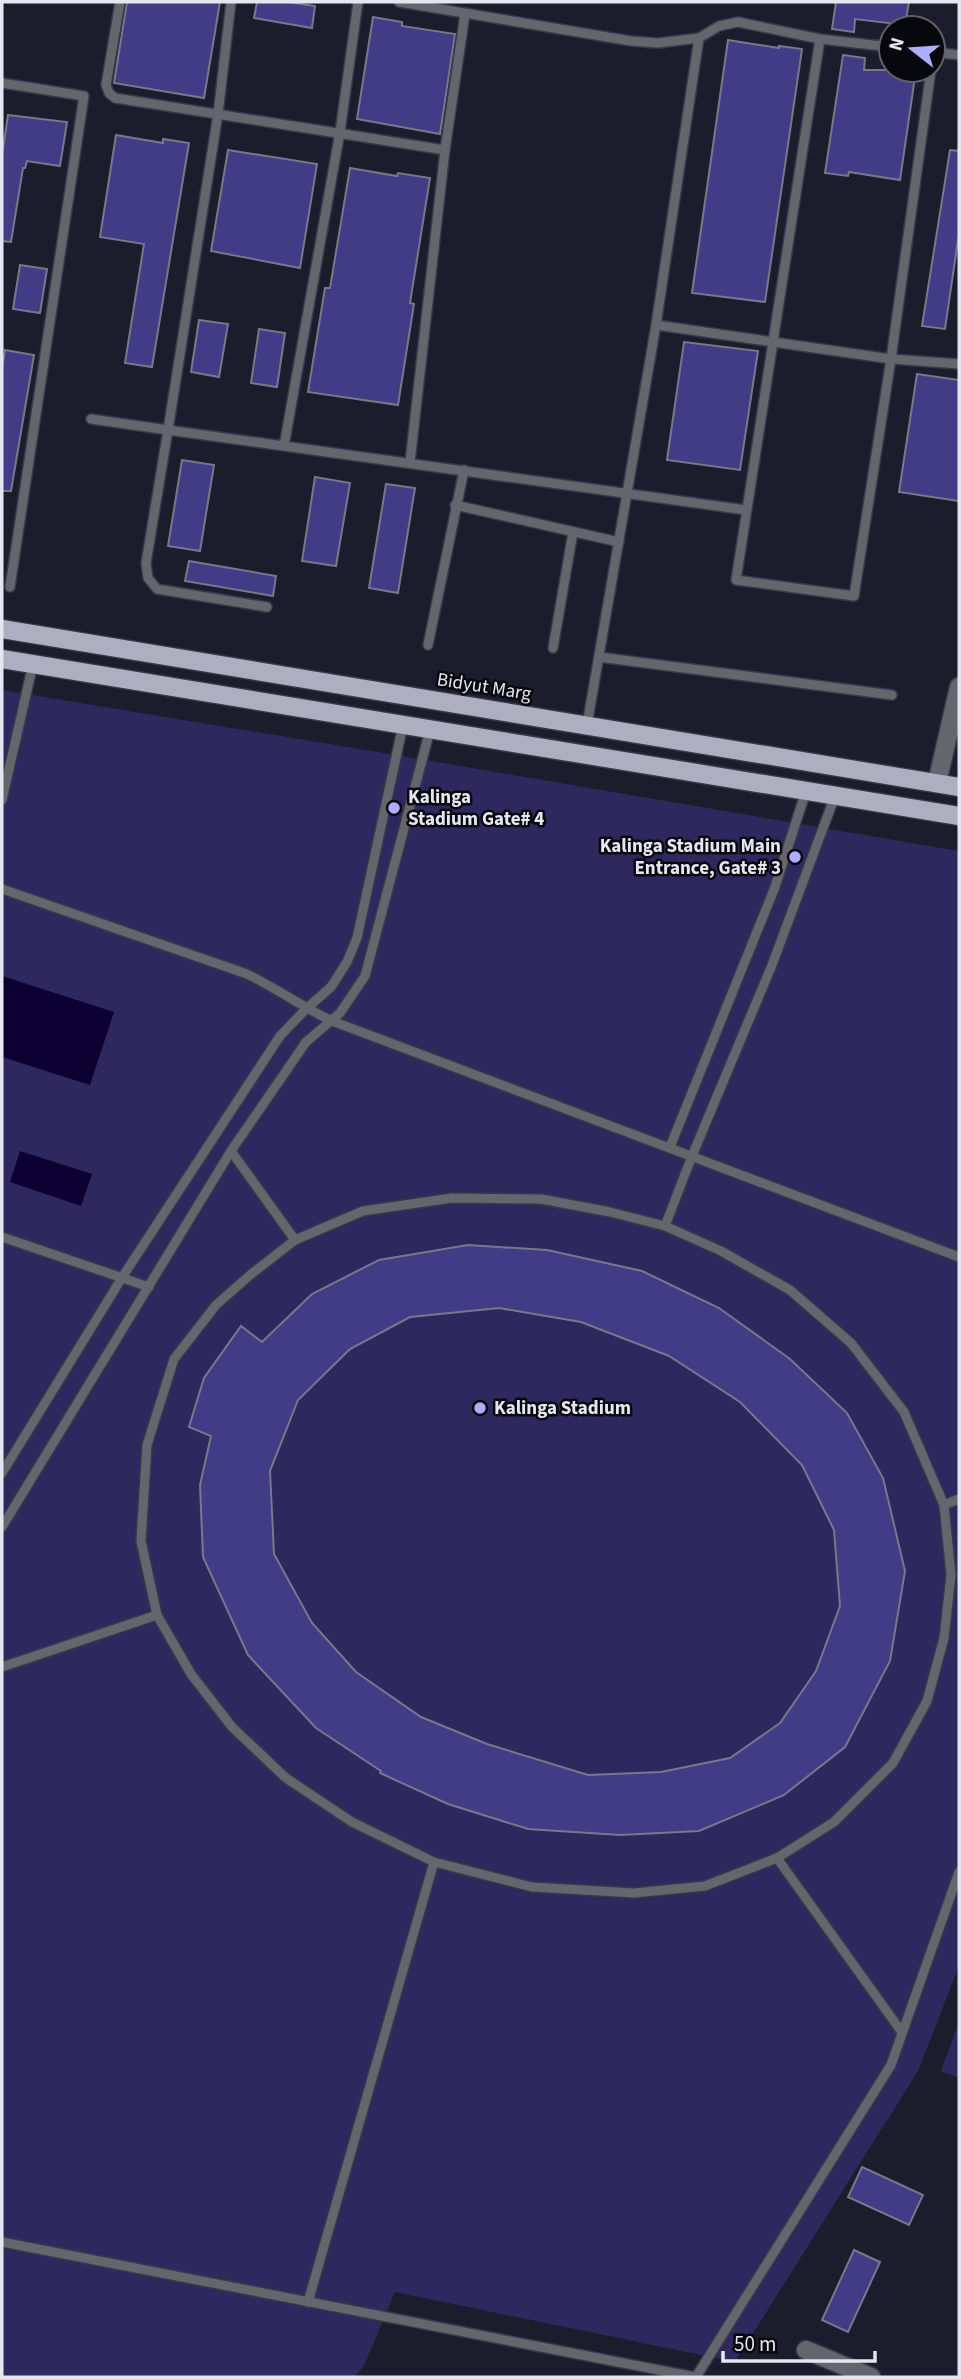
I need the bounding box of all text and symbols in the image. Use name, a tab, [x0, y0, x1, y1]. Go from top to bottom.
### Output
north arrow	[877, 14, 947, 84]
text: N	[882, 34, 912, 54]
street label: Bidyut Marg	[435, 666, 534, 708]
place label: Kalinga Stadium Gate# 4	[408, 784, 544, 833]
marker: Kalinga Stadium Gate# 4	[386, 800, 402, 816]
place label: Kalinga Stadium Main Entrance, Gate# 3	[600, 833, 781, 882]
marker: Kalinga Stadium Main Entrance, Gate# 3	[787, 849, 803, 865]
place label: Kalinga Stadium	[494, 1395, 631, 1422]
marker: Kalinga Stadium	[472, 1400, 488, 1416]
scale bar	[723, 2320, 875, 2364]
text: 50 m	[734, 2329, 776, 2359]

